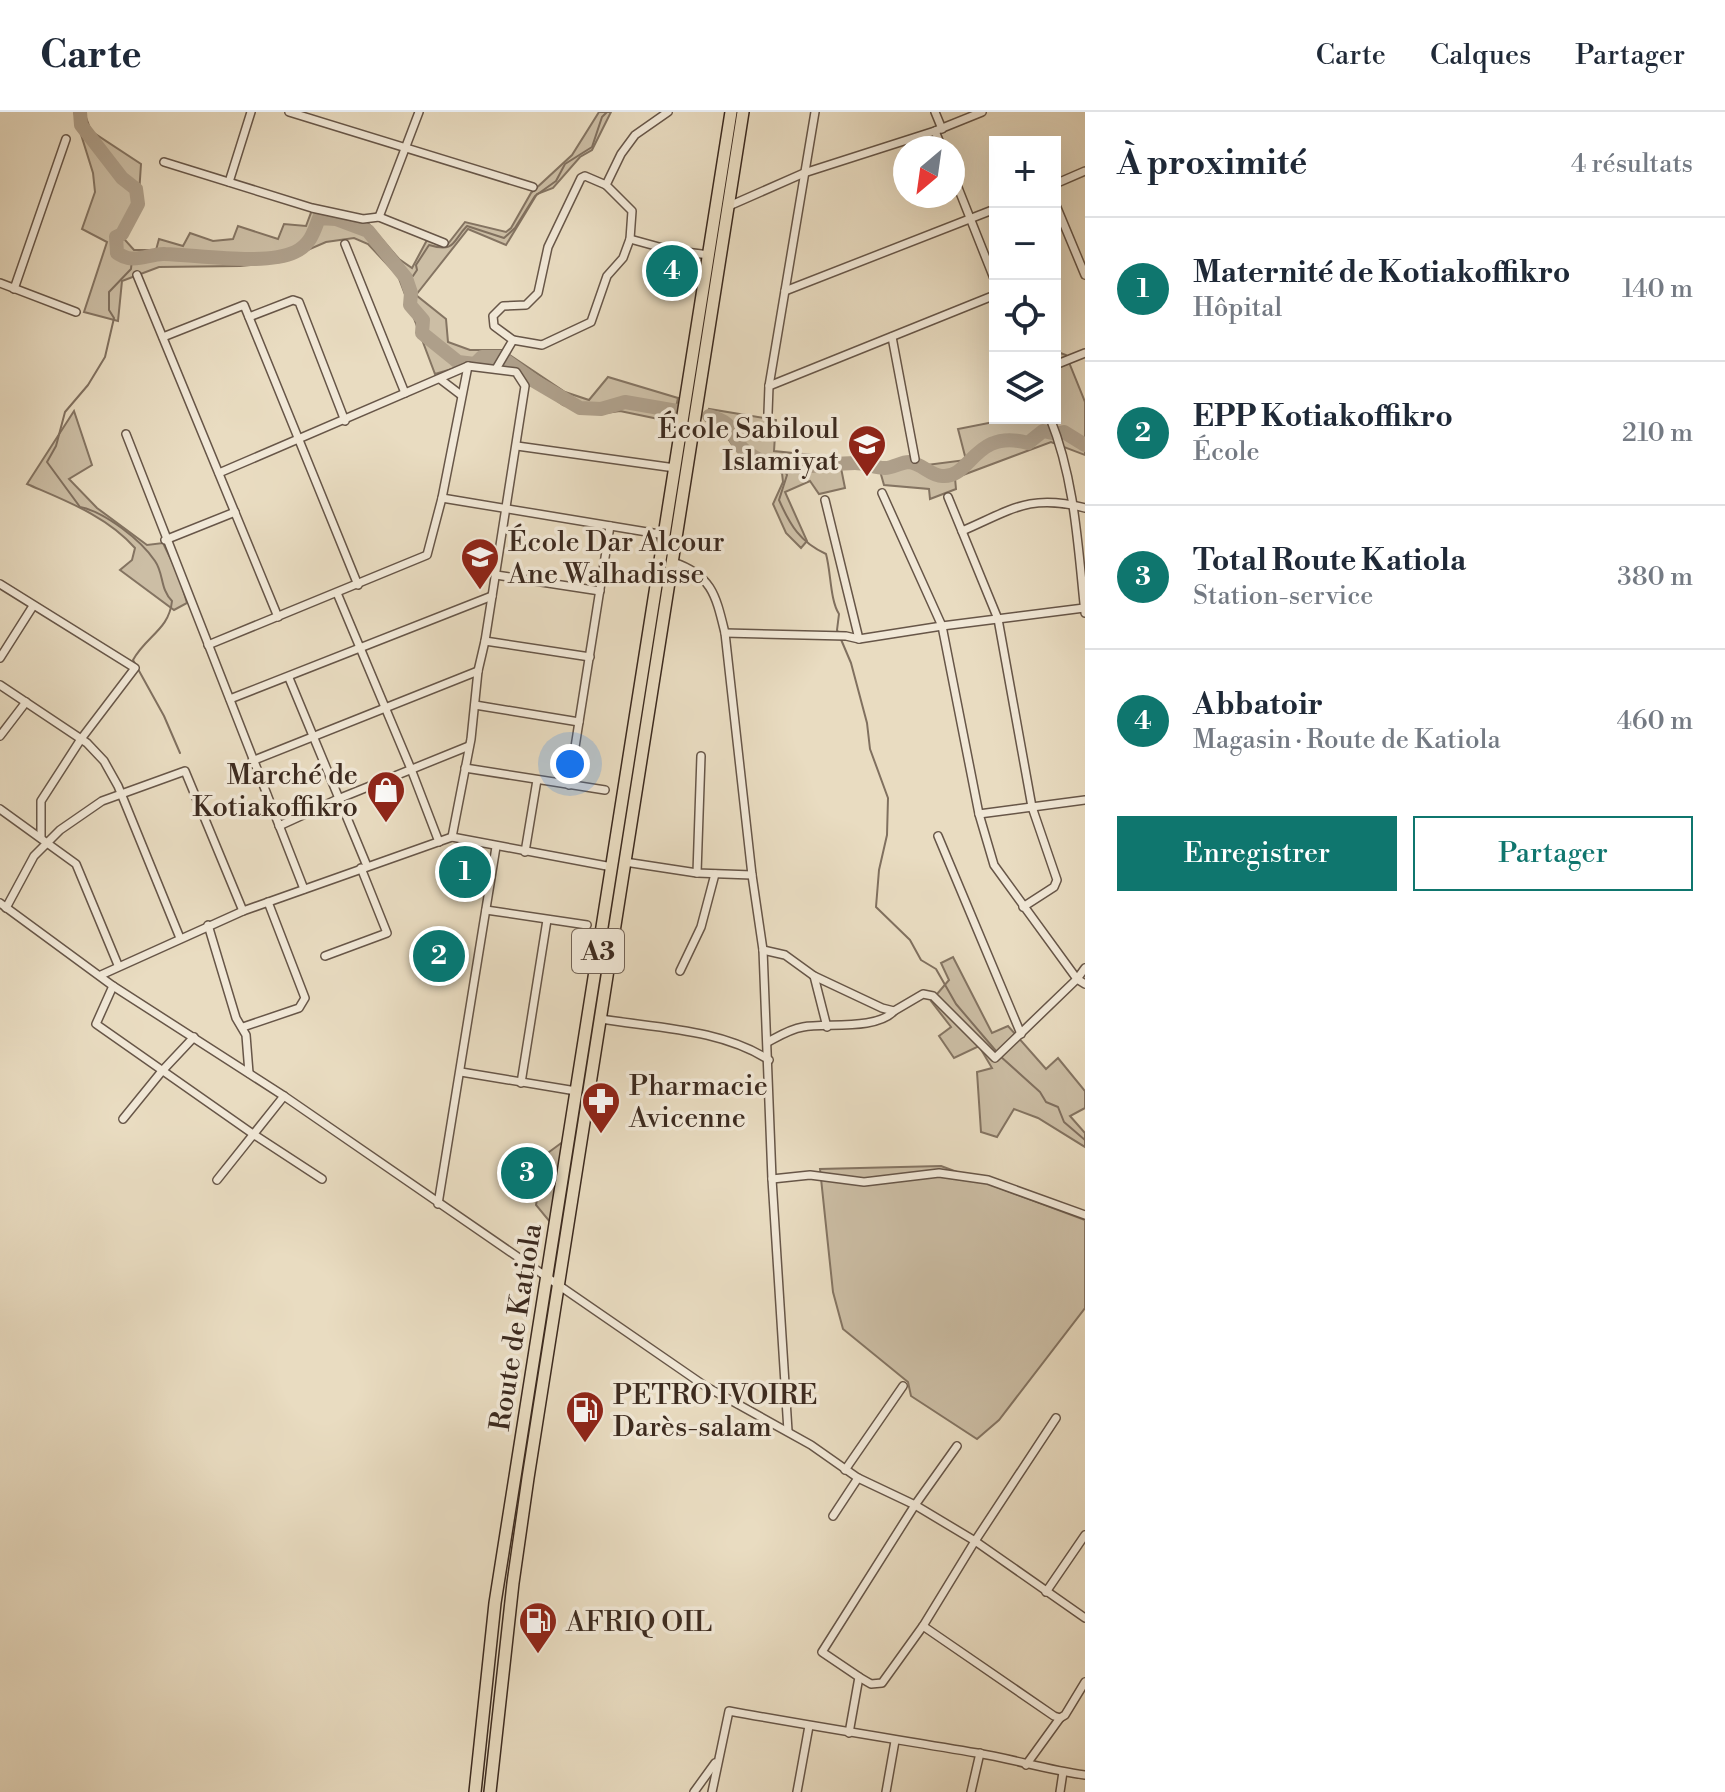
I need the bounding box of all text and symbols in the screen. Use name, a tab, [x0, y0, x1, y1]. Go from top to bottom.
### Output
text: Carte	[40, 32, 142, 79]
text: Carte	[1316, 38, 1386, 73]
text: Calques	[1430, 38, 1531, 73]
text: Partager	[1575, 38, 1685, 73]
north arrow	[893, 136, 965, 208]
map controls	[989, 136, 1061, 424]
button: +	[989, 136, 1061, 208]
text: À proximité	[1117, 143, 1307, 185]
text: 4 résultats	[1571, 148, 1693, 180]
button: −	[989, 208, 1061, 280]
pin: 4	[646, 241, 698, 301]
text: Maternité de Kotiakoffikro	[1193, 254, 1571, 292]
text: 1	[1137, 273, 1149, 305]
text: 140 m	[1622, 273, 1693, 305]
button: locate	[989, 280, 1061, 352]
text: Hôpital	[1193, 292, 1282, 324]
button: layers	[989, 352, 1061, 424]
text: EPP Kotiakoffikro	[1193, 398, 1453, 436]
place label: École Sabiloul Islamiyat	[658, 410, 839, 479]
text: 2	[1135, 417, 1151, 449]
text: 210 m	[1622, 417, 1693, 449]
school or university icon: École Sabiloul Islamiyat	[846, 423, 888, 478]
text: École	[1193, 436, 1260, 468]
place label: École Dar Alcour Ane Walhadisse	[507, 523, 725, 592]
school or university icon: École Dar Alcour Ane Walhadisse	[459, 536, 501, 591]
text: Total Route Katiola	[1193, 542, 1466, 580]
text: 3	[1135, 561, 1151, 593]
text: 380 m	[1617, 561, 1693, 593]
text: Station-service	[1193, 580, 1373, 612]
text: Abbatoir	[1193, 686, 1323, 724]
text: 4	[1134, 705, 1152, 737]
text: 460 m	[1616, 705, 1693, 737]
text: Magasin · Route de Katiola	[1193, 724, 1501, 756]
your location	[550, 744, 590, 784]
place label: Marché de Kotiakoffikro	[192, 758, 358, 825]
shop icon: Marché de Kotiakoffikro	[365, 769, 407, 824]
button: Enregistrer	[1117, 816, 1397, 891]
button: Partager	[1413, 816, 1693, 891]
pin: 1	[439, 842, 491, 902]
pin: 2	[413, 926, 465, 986]
road number: A3	[572, 929, 624, 973]
place label: Pharmacie Avicenne	[628, 1069, 768, 1136]
pharmacy icon: Pharmacie Avicenne	[580, 1080, 622, 1135]
pin: 3	[501, 1143, 553, 1203]
street label: Route de Katiola	[483, 1220, 550, 1433]
place label: PETRO IVOIRE Darès-salam	[613, 1378, 818, 1445]
fuel station icon: PETRO IVOIRE Darès-salam	[564, 1389, 606, 1444]
fuel station icon: AFRIQ OIL	[517, 1600, 559, 1655]
place label: AFRIQ OIL	[565, 1605, 712, 1640]

